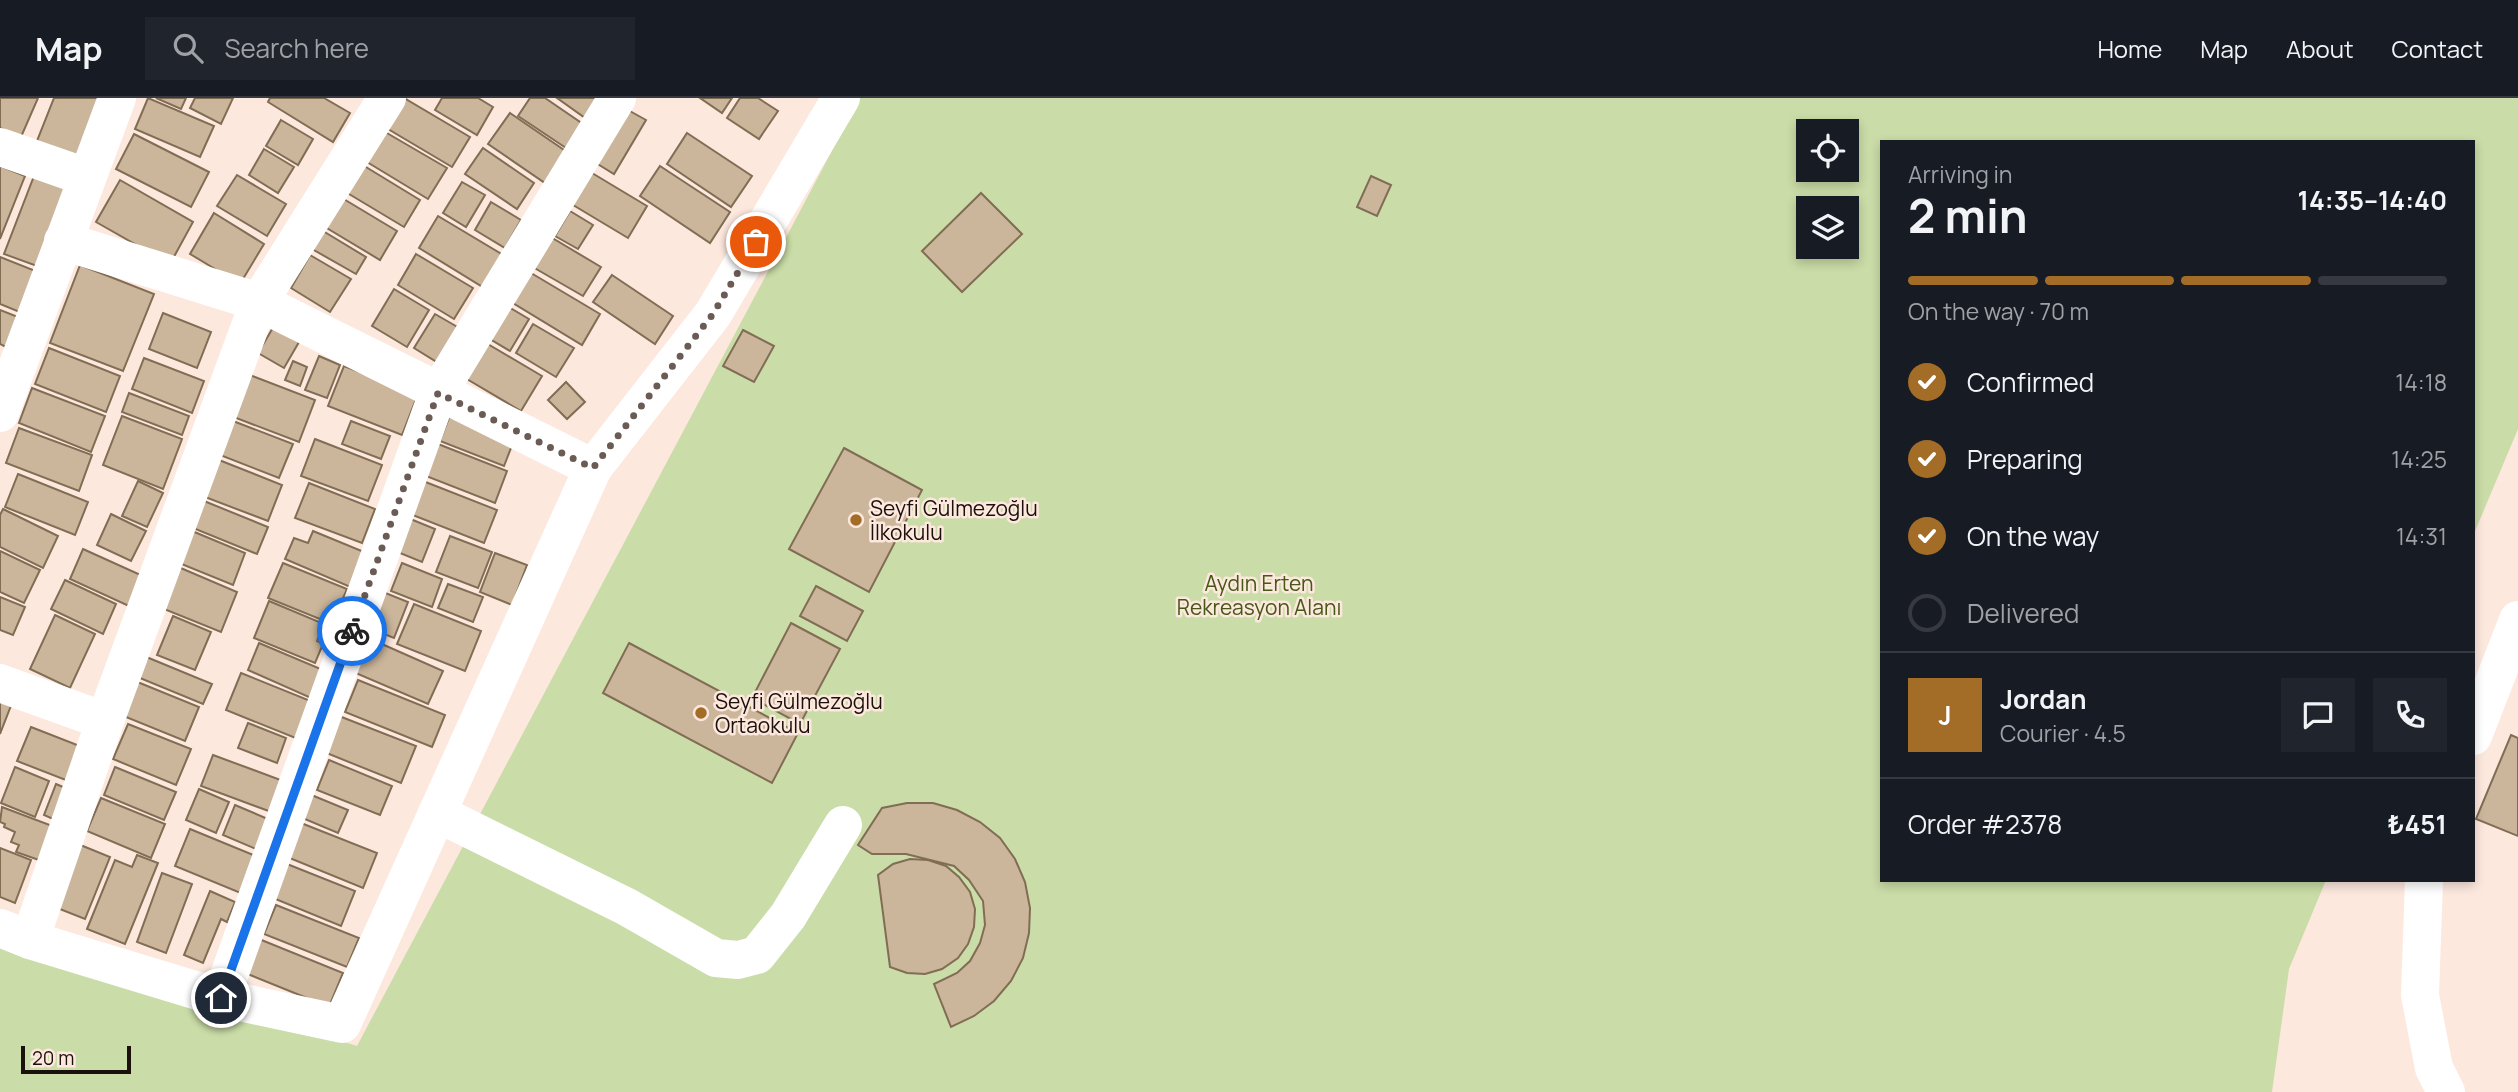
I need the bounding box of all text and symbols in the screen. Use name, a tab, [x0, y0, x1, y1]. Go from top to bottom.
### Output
search box	[145, 17, 635, 80]
text: Map	[35, 26, 103, 71]
icon: search	[169, 29, 207, 67]
text: Search here	[225, 30, 369, 66]
text: Home	[2097, 32, 2162, 65]
text: Map	[2200, 32, 2248, 65]
text: About	[2286, 32, 2354, 65]
text: Contact	[2392, 32, 2483, 65]
map controls	[1796, 119, 1859, 259]
button: locate	[1796, 119, 1859, 182]
text: Arriving in	[1908, 158, 2013, 190]
text: 14:35–14:40	[2298, 182, 2447, 218]
text: 2 min	[1908, 184, 2028, 247]
button: layers	[1796, 196, 1859, 259]
pin	[726, 212, 786, 272]
icon: bag	[737, 223, 775, 261]
text: On the way · 70 m	[1908, 295, 2089, 327]
icon: check	[1908, 363, 1946, 401]
text: Confirmed	[1967, 364, 2094, 400]
text: 14:18	[2395, 366, 2447, 398]
icon: check	[1908, 440, 1946, 478]
text: Preparing	[1967, 441, 2083, 477]
text: 14:25	[2391, 443, 2447, 475]
place label: Seyfi Gülmezoğlu İlkokulu	[870, 494, 1038, 546]
marker: Seyfi Gülmezoğlu İlkokulu	[848, 512, 864, 528]
icon: check	[1908, 517, 1946, 555]
text: On the way	[1967, 518, 2099, 554]
text: 14:31	[2396, 520, 2447, 552]
park label: Aydın Erten Rekreasyon Alanı	[1177, 569, 1341, 621]
text: Delivered	[1967, 595, 2079, 631]
courier	[317, 596, 387, 666]
icon: bike	[333, 612, 371, 650]
button: chat	[2281, 678, 2355, 752]
button: phone	[2373, 678, 2447, 752]
text: Jordan	[2000, 681, 2086, 717]
place label: Seyfi Gülmezoğlu Ortaokulu	[715, 687, 883, 739]
text: J	[1938, 697, 1952, 733]
marker: Seyfi Gülmezoğlu Ortaokulu	[693, 705, 709, 721]
text: Courier · 4.5	[2000, 717, 2126, 749]
text: Order #2378	[1908, 806, 2062, 842]
text: ₺451	[2387, 806, 2447, 842]
pin	[191, 968, 251, 1028]
icon: home	[202, 979, 240, 1017]
scale bar	[21, 1043, 131, 1075]
text: 20 m	[32, 1045, 74, 1071]

